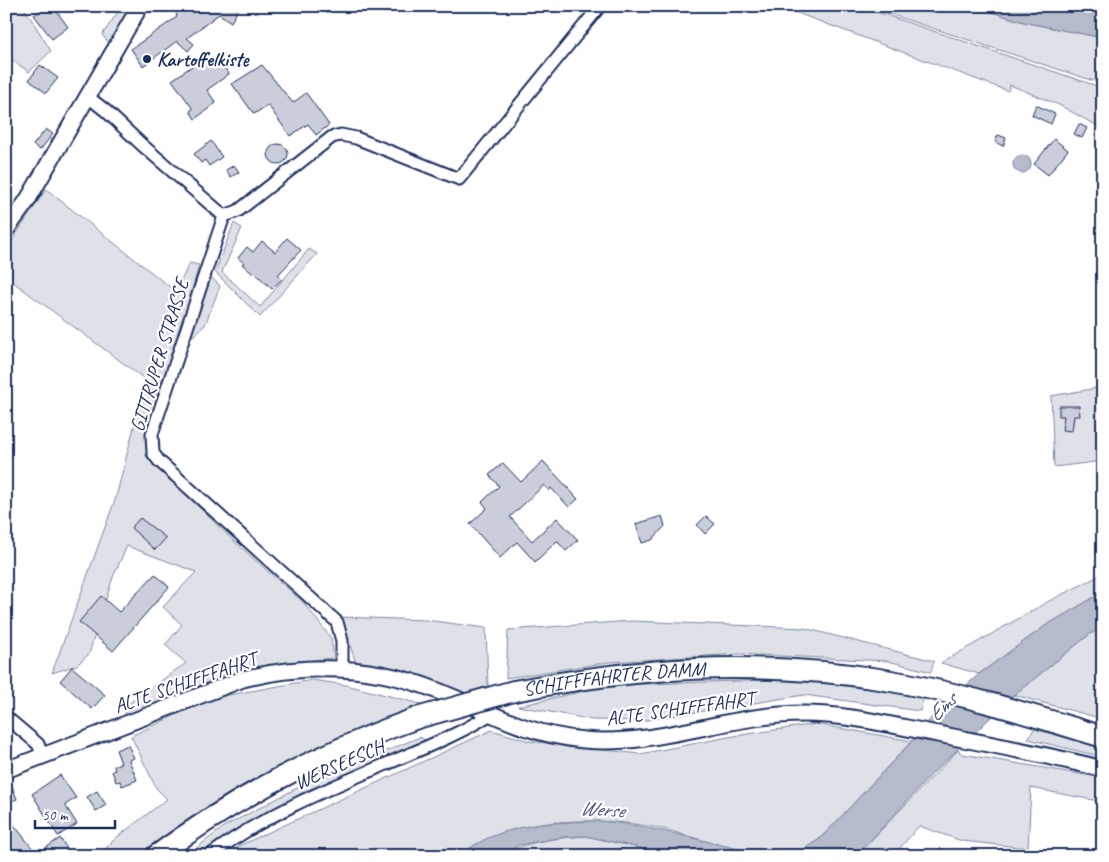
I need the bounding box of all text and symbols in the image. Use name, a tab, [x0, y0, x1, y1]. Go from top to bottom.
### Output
place label: Kartoffelkiste	[157, 47, 250, 72]
marker: Kartoffelkiste	[141, 53, 153, 65]
street label: GITTRUPER STRASSE	[124, 273, 195, 434]
street label: ALTE SCHIFFFAHRT	[111, 645, 264, 719]
street label: SCHIFFFAHRTER DAMM	[521, 656, 707, 702]
water label: Ems	[922, 684, 965, 727]
street label: ALTE SCHIFFFAHRT	[605, 685, 760, 731]
street label: WERSEESCH	[291, 732, 391, 795]
water label: Werse	[579, 795, 628, 824]
scale bar	[35, 797, 115, 829]
text: 50 m	[42, 806, 69, 825]

